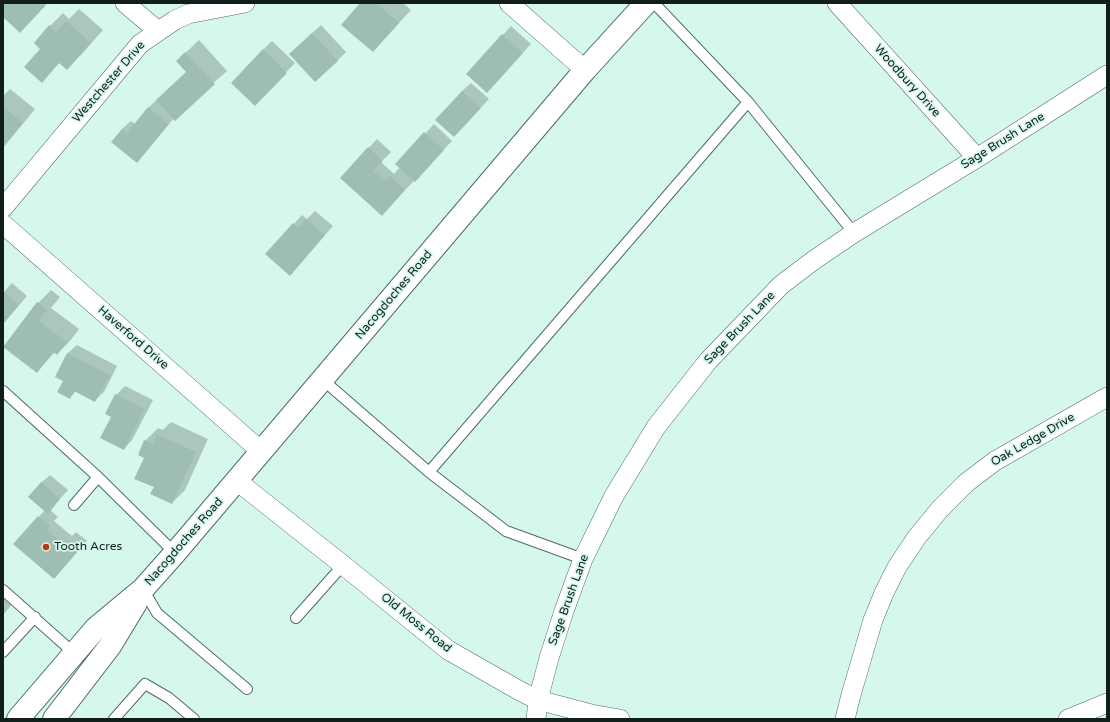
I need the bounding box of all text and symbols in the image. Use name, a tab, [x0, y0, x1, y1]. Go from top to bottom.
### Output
street label: Westchester Drive	[70, 38, 148, 126]
street label: Woodbury Drive	[871, 42, 943, 120]
street label: Sage Brush Lane	[959, 110, 1047, 172]
street label: Nacogdoches Road	[352, 247, 436, 343]
street label: Sage Brush Lane	[702, 289, 778, 367]
street label: Haverford Drive	[94, 303, 172, 373]
street label: Oak Ledge Drive	[989, 410, 1077, 470]
street label: Nacogdoches Road	[142, 495, 226, 589]
place label: Tooth Acres	[54, 540, 122, 554]
marker: Tooth Acres	[41, 542, 51, 552]
street label: Sage Brush Lane	[546, 553, 592, 647]
street label: Old Moss Road	[378, 590, 454, 656]

